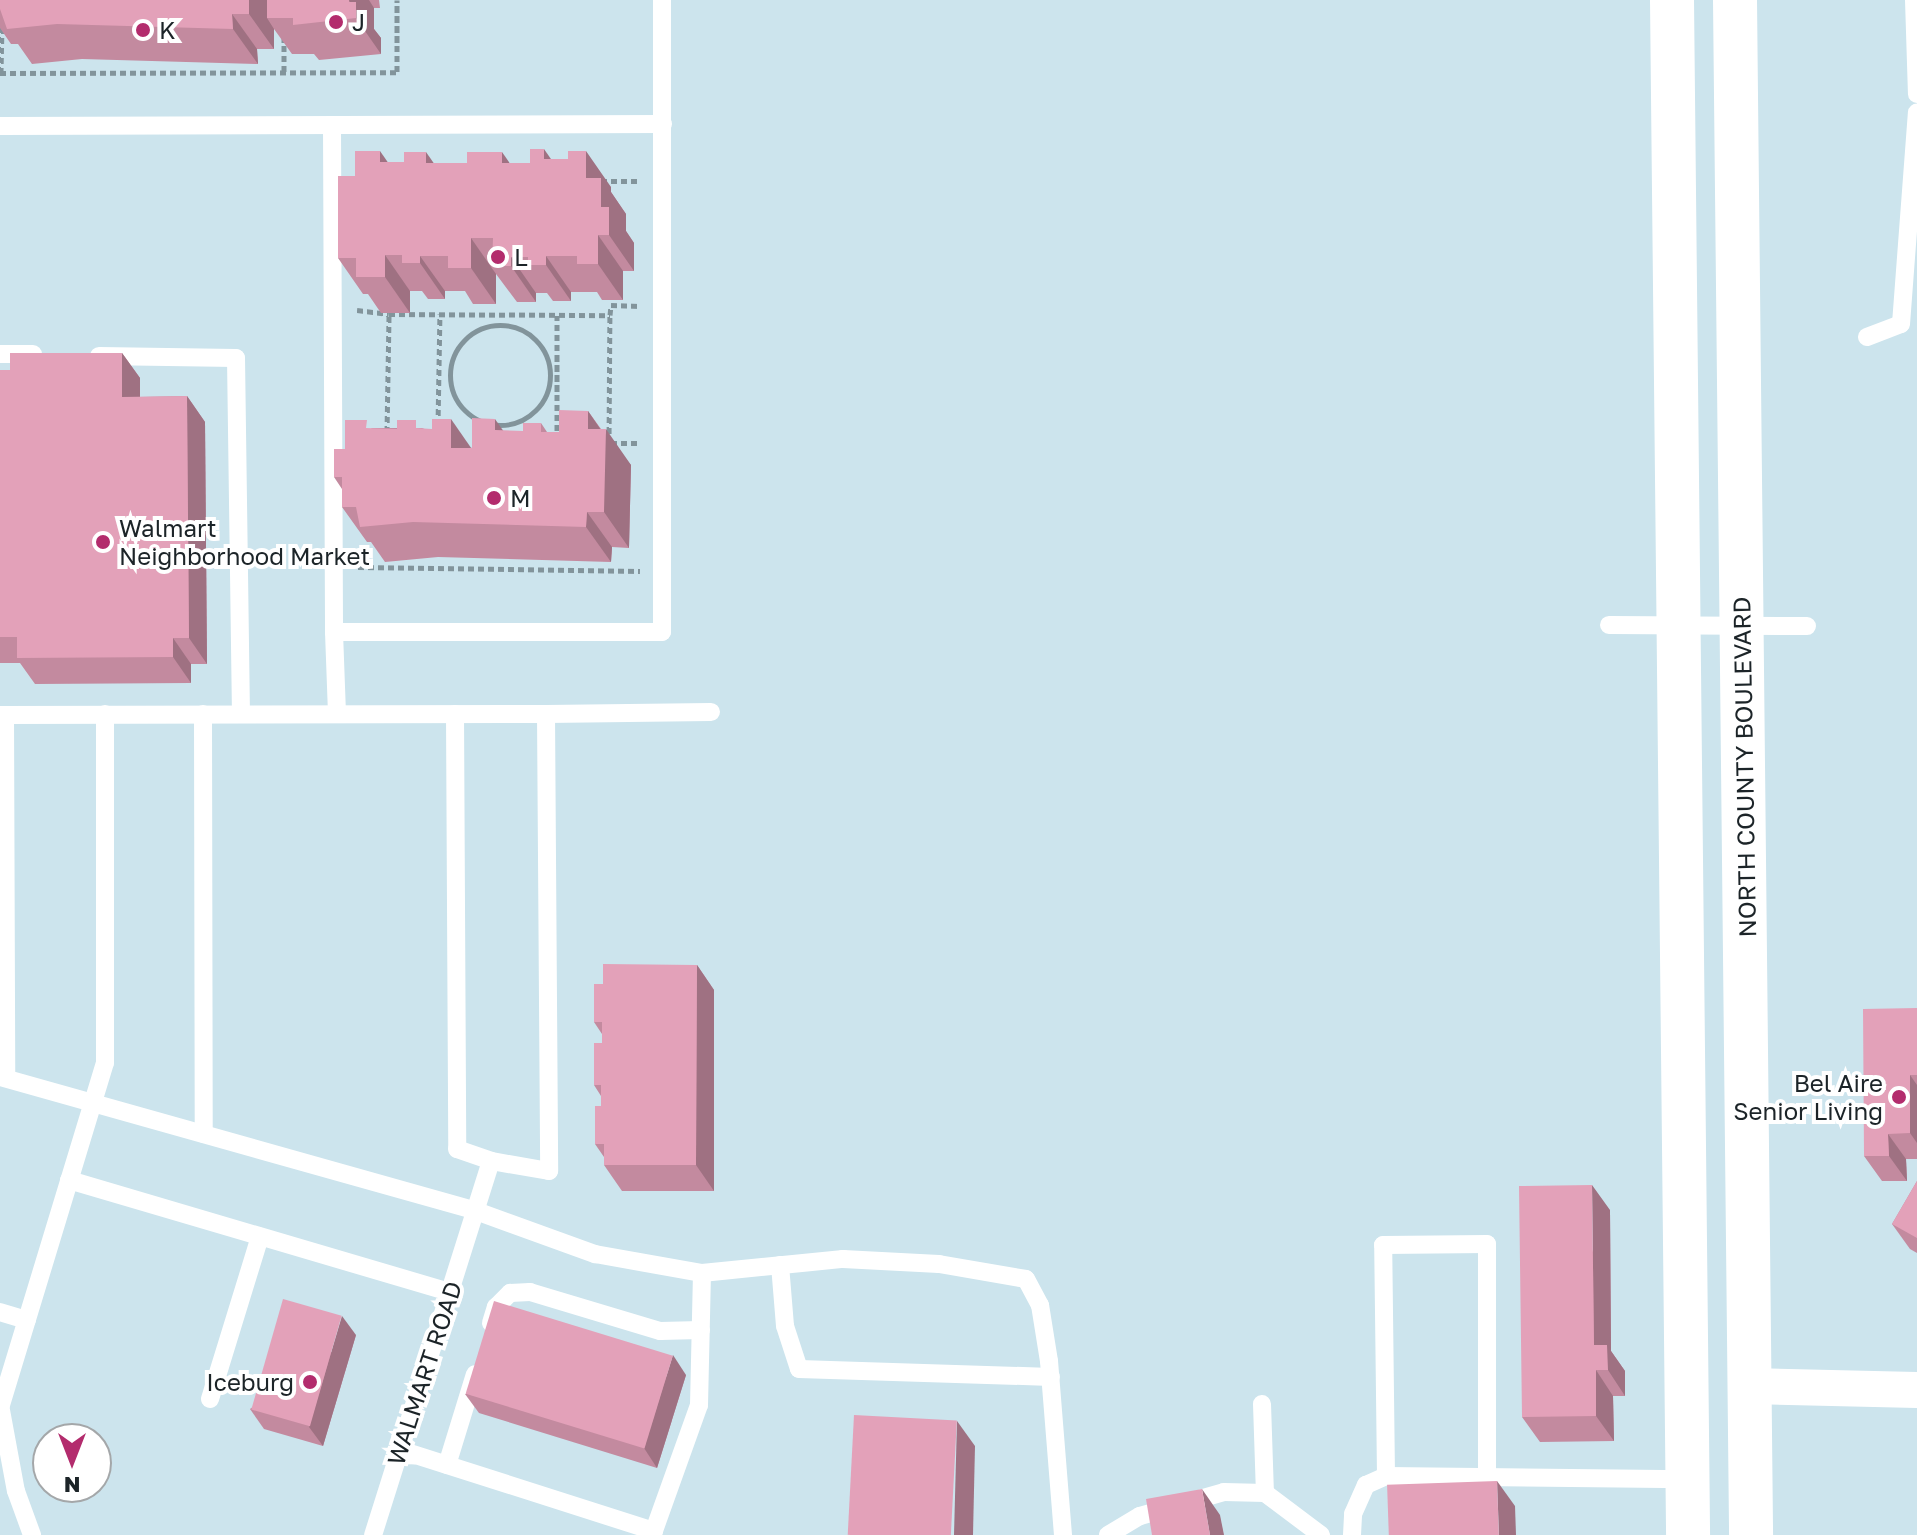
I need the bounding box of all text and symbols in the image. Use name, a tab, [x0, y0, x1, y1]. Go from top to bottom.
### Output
place label: J	[352, 8, 365, 36]
marker: J	[327, 13, 345, 31]
place label: K	[159, 16, 176, 44]
marker: K	[134, 21, 152, 39]
place label: L	[514, 243, 528, 271]
marker: L	[489, 248, 507, 266]
place label: M	[510, 484, 531, 512]
marker: M	[485, 489, 503, 507]
place label: Walmart Neighborhood Market	[119, 514, 370, 570]
marker: Walmart Neighborhood Market	[94, 533, 112, 551]
street label: NORTH COUNTY BOULEVARD	[1727, 596, 1761, 938]
place label: Bel Aire Senior Living	[1733, 1069, 1883, 1125]
marker: Bel Aire Senior Living	[1890, 1088, 1908, 1106]
street label: WALMART ROAD	[381, 1277, 467, 1469]
place label: Iceburg	[206, 1368, 294, 1396]
marker: Iceburg	[301, 1373, 319, 1391]
north arrow	[32, 1423, 112, 1503]
text: N	[64, 1472, 80, 1499]

